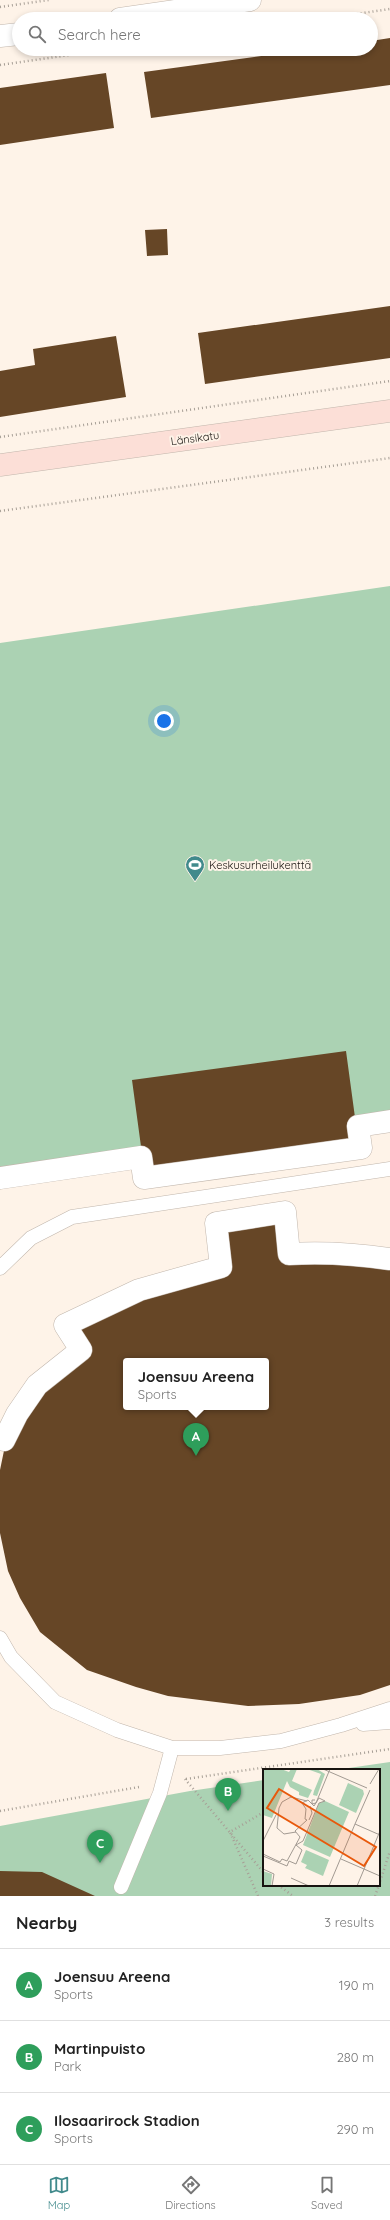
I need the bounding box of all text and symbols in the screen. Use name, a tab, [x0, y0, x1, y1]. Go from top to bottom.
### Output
search box	[12, 12, 378, 56]
icon: search	[26, 23, 48, 45]
text: Search here	[58, 25, 141, 44]
street label: Länsikatu	[170, 428, 220, 448]
your location	[154, 711, 174, 731]
sports icon: Keskusurheilukenttä	[184, 854, 206, 882]
place label: Keskusurheilukenttä	[209, 858, 311, 872]
popup	[123, 1358, 269, 1410]
text: Joensuu Areena	[138, 1367, 254, 1386]
text: Sports	[138, 1386, 177, 1402]
pin: A	[183, 1423, 209, 1456]
inset map	[263, 1769, 380, 1886]
pin: B	[215, 1778, 241, 1811]
pin: C	[87, 1830, 113, 1863]
text: Nearby	[16, 1912, 77, 1933]
text: 3 results	[324, 1914, 374, 1930]
text: Joensuu Areena	[54, 1967, 170, 1986]
text: A	[25, 1977, 33, 1993]
text: 190 m	[339, 1977, 374, 1993]
text: Sports	[54, 1986, 93, 2002]
text: Martinpuisto	[54, 2039, 145, 2058]
text: B	[25, 2049, 33, 2065]
text: 280 m	[337, 2049, 374, 2065]
text: Park	[54, 2058, 82, 2074]
text: Ilosaarirock Stadion	[54, 2111, 200, 2130]
text: C	[25, 2121, 33, 2137]
text: 290 m	[336, 2121, 374, 2137]
text: Sports	[54, 2130, 93, 2146]
tab: Map	[48, 2174, 70, 2212]
tab: Directions	[165, 2174, 216, 2212]
tab: Saved	[311, 2174, 342, 2212]

